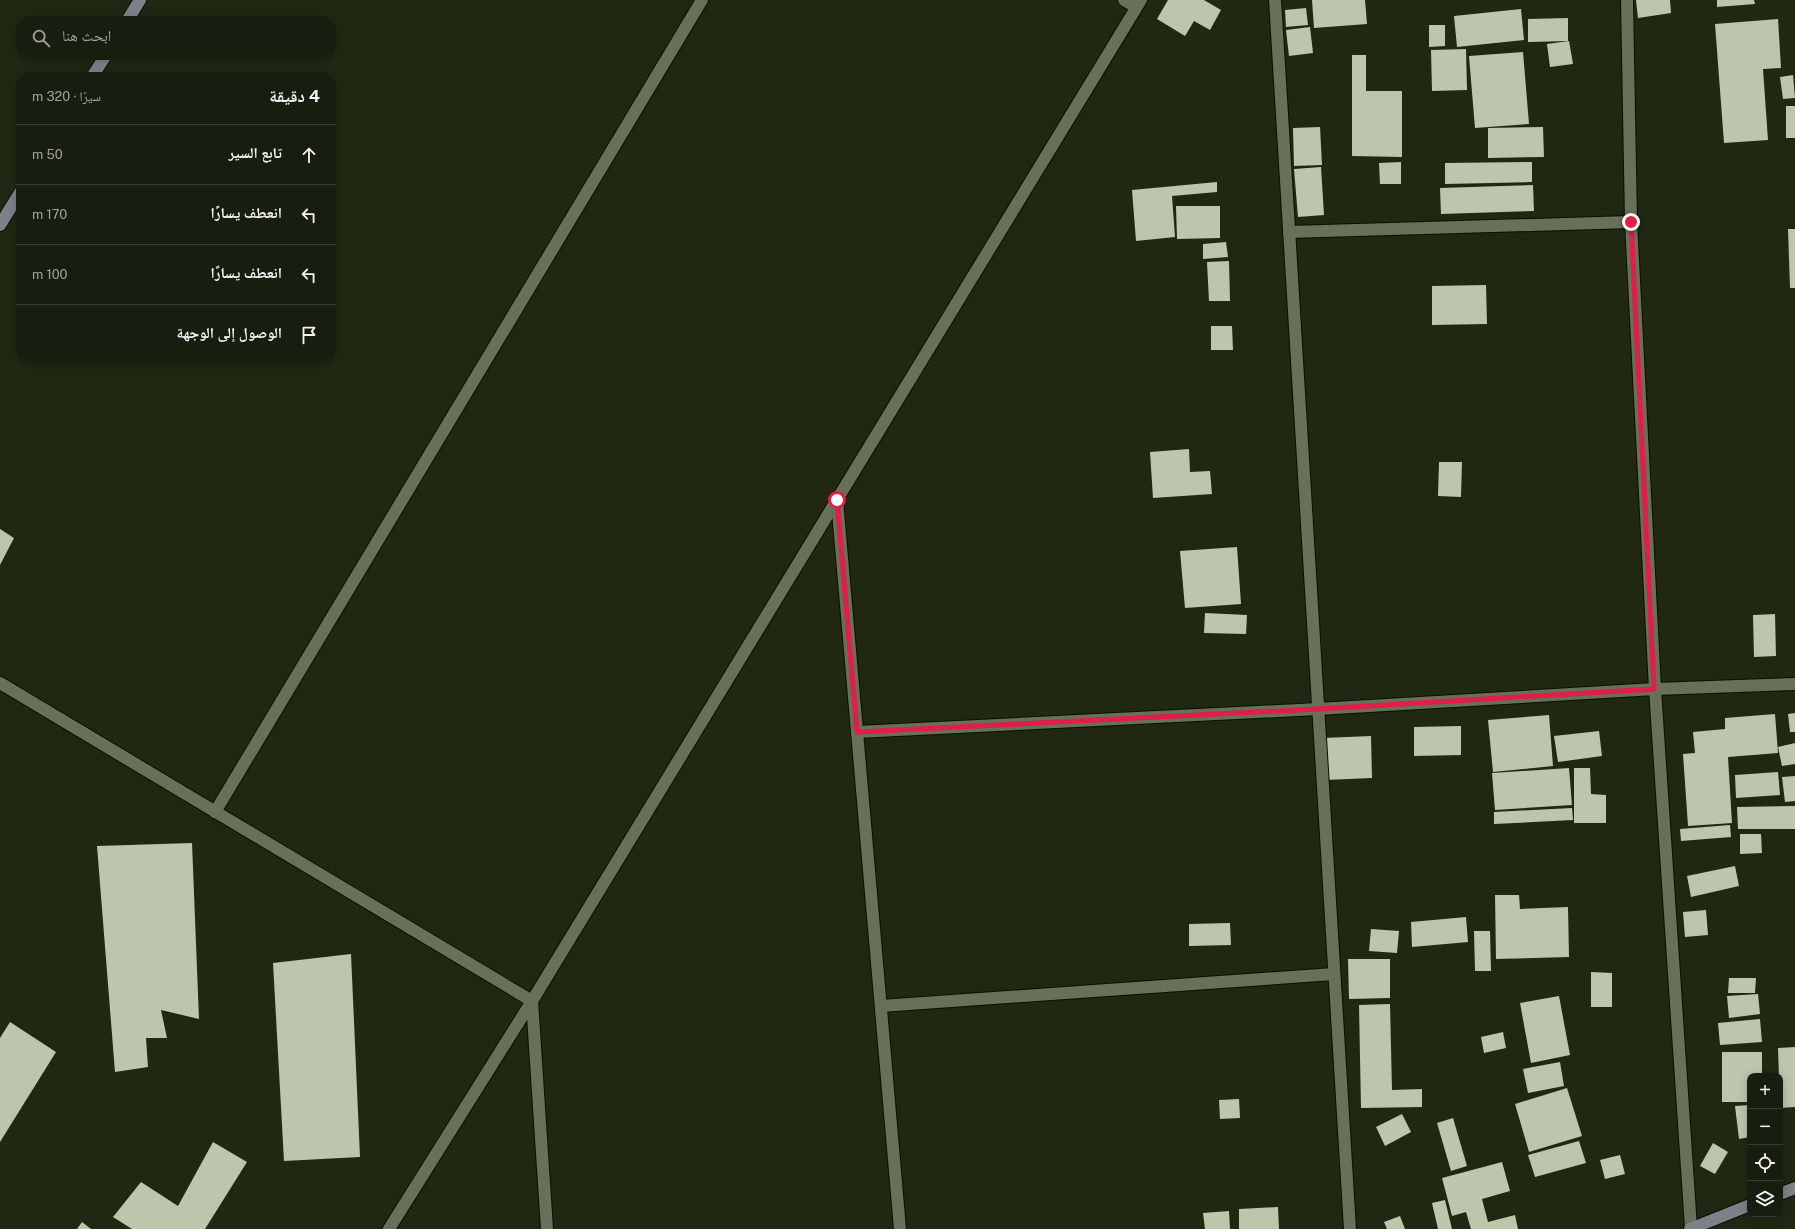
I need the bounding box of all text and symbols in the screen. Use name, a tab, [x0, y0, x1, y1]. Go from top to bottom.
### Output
search box	[16, 16, 336, 60]
icon: search	[30, 27, 52, 49]
text: ابحث هنا	[62, 27, 111, 44]
text: 4 دقيقة	[269, 86, 320, 106]
text: سيرًا · 320 m	[32, 89, 101, 104]
text: تابع السير	[229, 144, 282, 161]
icon: ahead	[298, 144, 320, 166]
text: 50 m	[32, 147, 63, 162]
text: انعطف يسارًا	[211, 204, 282, 221]
icon: left	[298, 204, 320, 226]
text: 170 m	[32, 207, 67, 222]
route end	[1622, 213, 1640, 231]
text: انعطف يسارًا	[211, 264, 282, 281]
icon: left	[298, 264, 320, 286]
text: 100 m	[32, 267, 68, 282]
text: الوصول إلى الوجهة	[177, 324, 282, 341]
icon: arrive	[298, 324, 320, 346]
route start	[828, 491, 846, 509]
map controls	[1747, 1073, 1783, 1217]
button: +	[1747, 1073, 1783, 1109]
button: −	[1747, 1109, 1783, 1145]
button: locate	[1747, 1145, 1783, 1181]
button: layers	[1747, 1181, 1783, 1217]

